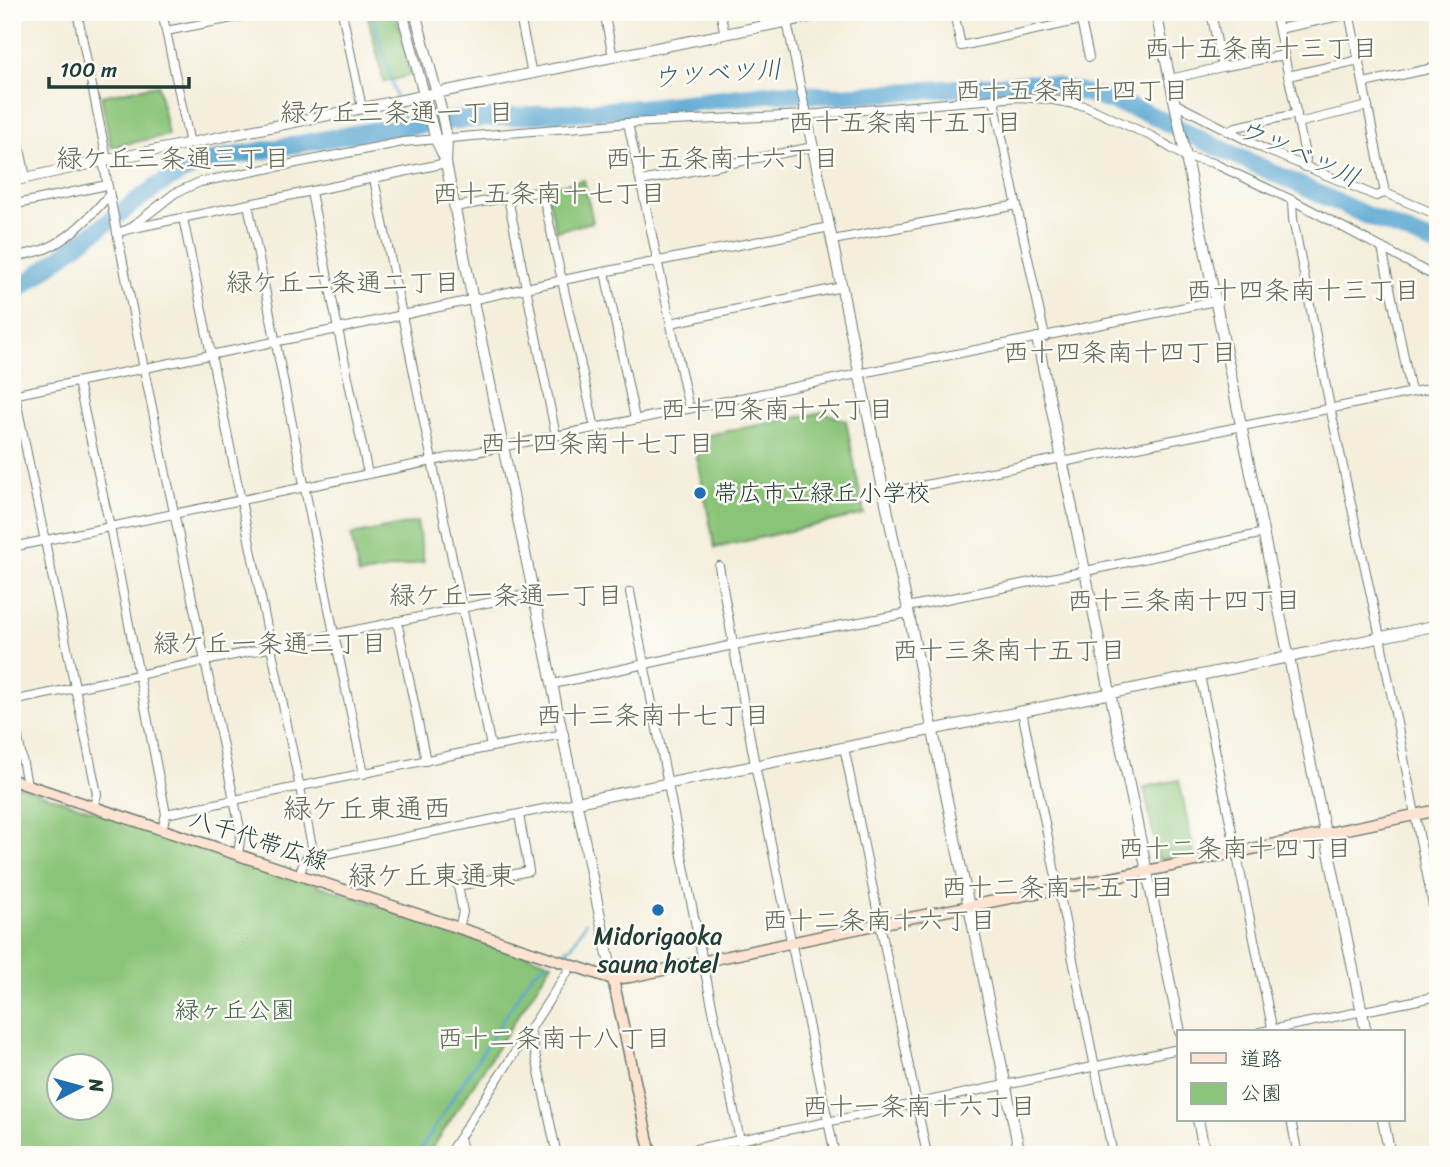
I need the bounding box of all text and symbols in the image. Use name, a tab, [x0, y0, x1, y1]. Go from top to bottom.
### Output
district label: 西十五条南十三丁目	[1144, 25, 1378, 71]
scale bar	[49, 46, 189, 90]
water label: ウツベツ川	[651, 46, 783, 100]
text: 100 m	[60, 51, 117, 89]
district label: 西十五条南十四丁目	[955, 67, 1189, 113]
district label: 緑ケ丘三条通一丁目	[280, 89, 514, 135]
district label: 西十五条南十五丁目	[788, 99, 1022, 145]
water label: ウツベツ川	[1230, 106, 1368, 200]
district label: 緑ケ丘三条通三丁目	[56, 135, 290, 181]
district label: 西十五条南十六丁目	[605, 135, 839, 181]
district label: 西十五条南十七丁目	[432, 170, 666, 216]
district label: 緑ケ丘二条通二丁目	[226, 259, 460, 305]
district label: 西十四条南十三丁目	[1186, 267, 1420, 313]
district label: 西十四条南十四丁目	[1003, 329, 1237, 375]
district label: 西十四条南十六丁目	[660, 386, 894, 432]
district label: 西十四条南十七丁目	[480, 420, 714, 466]
place label: 帯広市立緑丘小学校	[714, 472, 930, 514]
marker: 帯広市立緑丘小学校	[692, 485, 708, 501]
district label: 緑ケ丘一条通一丁目	[389, 572, 623, 618]
district label: 西十三条南十四丁目	[1067, 577, 1301, 623]
district label: 緑ケ丘一条通三丁目	[153, 620, 387, 666]
district label: 西十三条南十五丁目	[892, 627, 1126, 673]
district label: 西十三条南十七丁目	[536, 692, 770, 738]
district label: 緑ケ丘東通西	[283, 784, 451, 833]
street label: 八千代帯広線	[184, 798, 334, 882]
district label: 西十二条南十四丁目	[1118, 825, 1352, 871]
district label: 緑ケ丘東通東	[348, 851, 516, 900]
district label: 西十二条南十五丁目	[941, 864, 1175, 910]
district label: 西十二条南十六丁目	[762, 897, 996, 943]
marker: Midorigaoka sauna hotel	[650, 902, 666, 918]
place label: Midorigaoka sauna hotel	[594, 915, 722, 985]
park label: 緑ヶ丘公園	[175, 989, 295, 1031]
district label: 西十二条南十八丁目	[437, 1015, 671, 1061]
legend	[1177, 1030, 1404, 1122]
text: 道路	[1240, 1040, 1282, 1078]
north arrow	[46, 1052, 116, 1122]
text: 公園	[1240, 1074, 1282, 1112]
text: N	[79, 1076, 114, 1094]
district label: 西十一条南十六丁目	[802, 1083, 1036, 1129]

